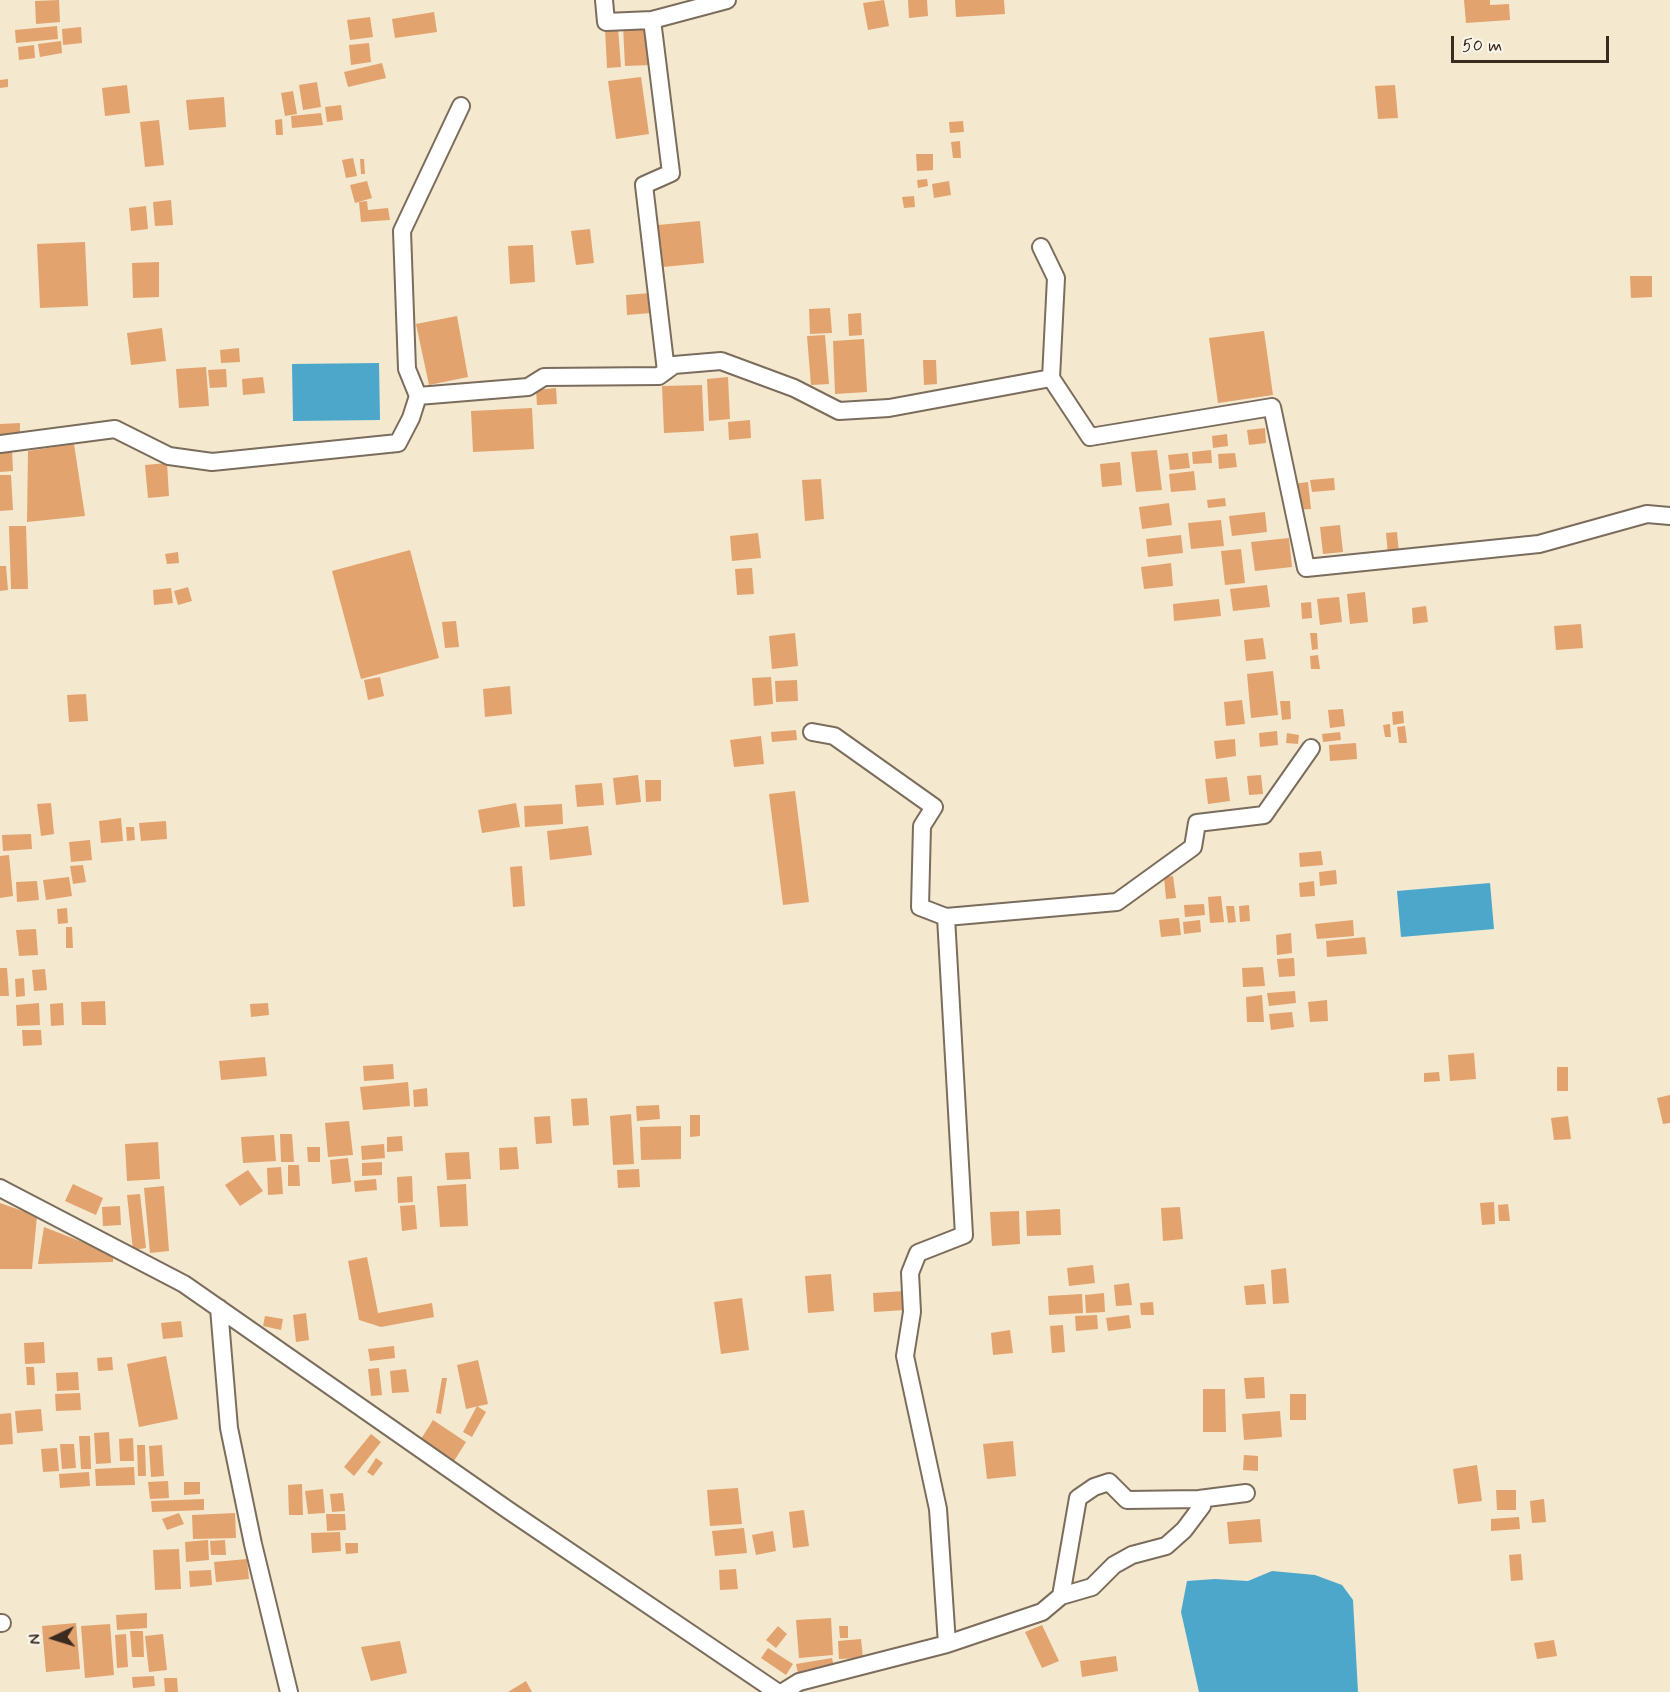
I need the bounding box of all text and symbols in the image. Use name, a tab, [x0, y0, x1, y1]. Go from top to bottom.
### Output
scale bar	[1454, 24, 1612, 62]
text: 50 m	[1462, 34, 1502, 58]
north arrow	[24, 1608, 84, 1668]
text: N	[25, 1633, 46, 1645]

